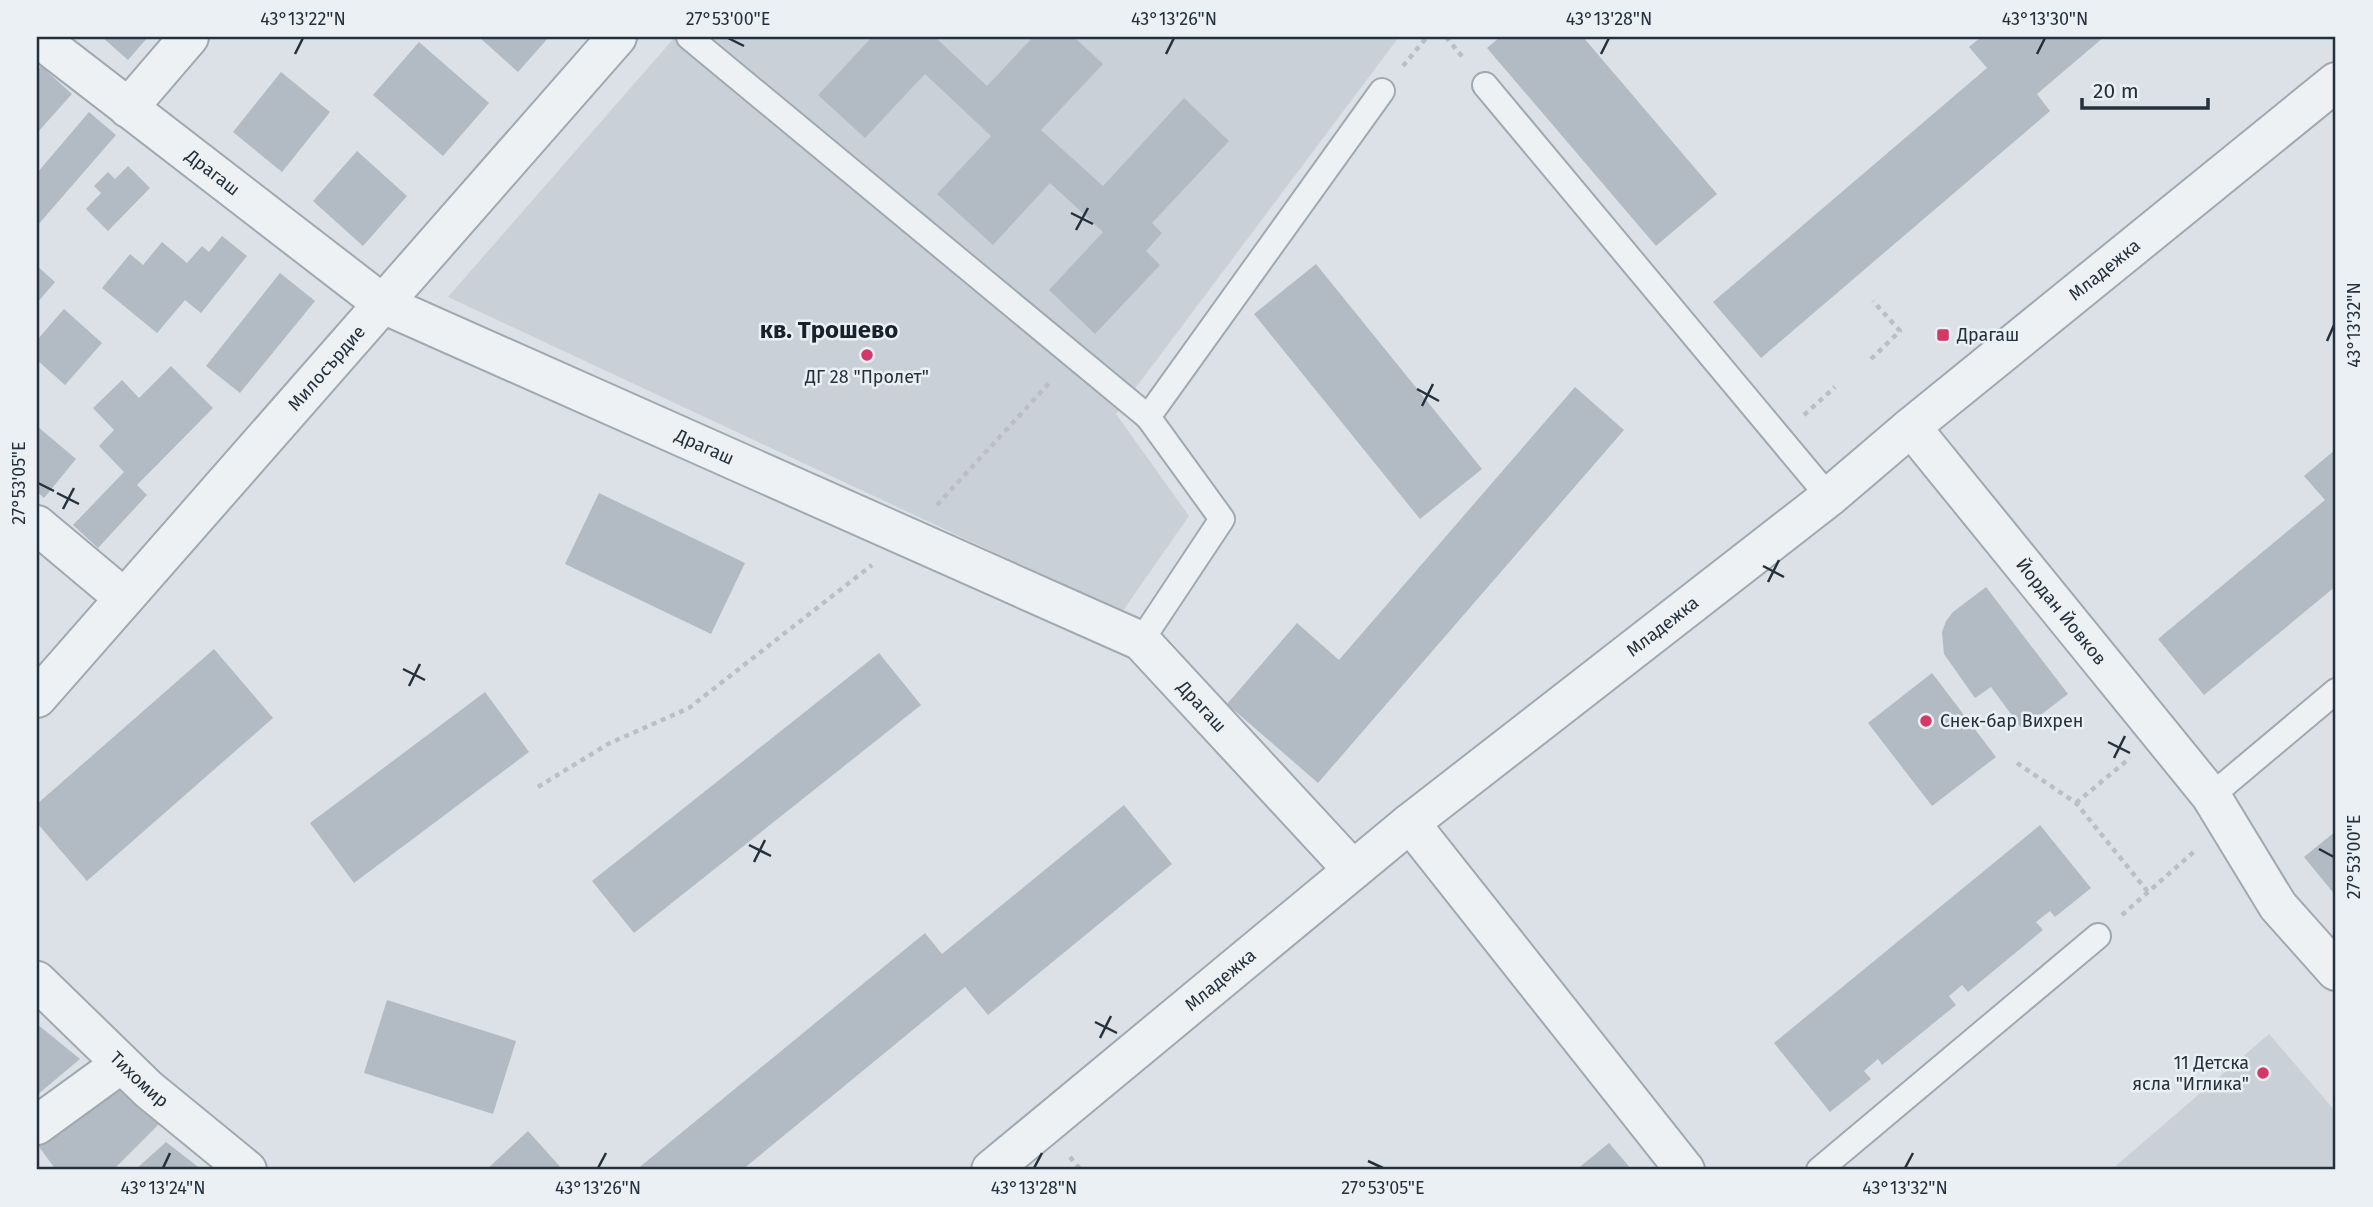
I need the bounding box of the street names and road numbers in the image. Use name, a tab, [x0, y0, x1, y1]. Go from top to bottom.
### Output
street label: Драгаш	[181, 144, 244, 200]
street label: Младежка	[2064, 234, 2145, 305]
street label: Милосърдие	[283, 321, 370, 415]
street label: Драгаш	[671, 424, 738, 470]
street label: Йордан Йовков	[2011, 554, 2111, 670]
street label: Младежка	[1622, 592, 1703, 662]
street label: Драгаш	[1172, 675, 1231, 737]
street label: Младежка	[1180, 944, 1261, 1016]
street label: Тихомир	[105, 1047, 173, 1112]

